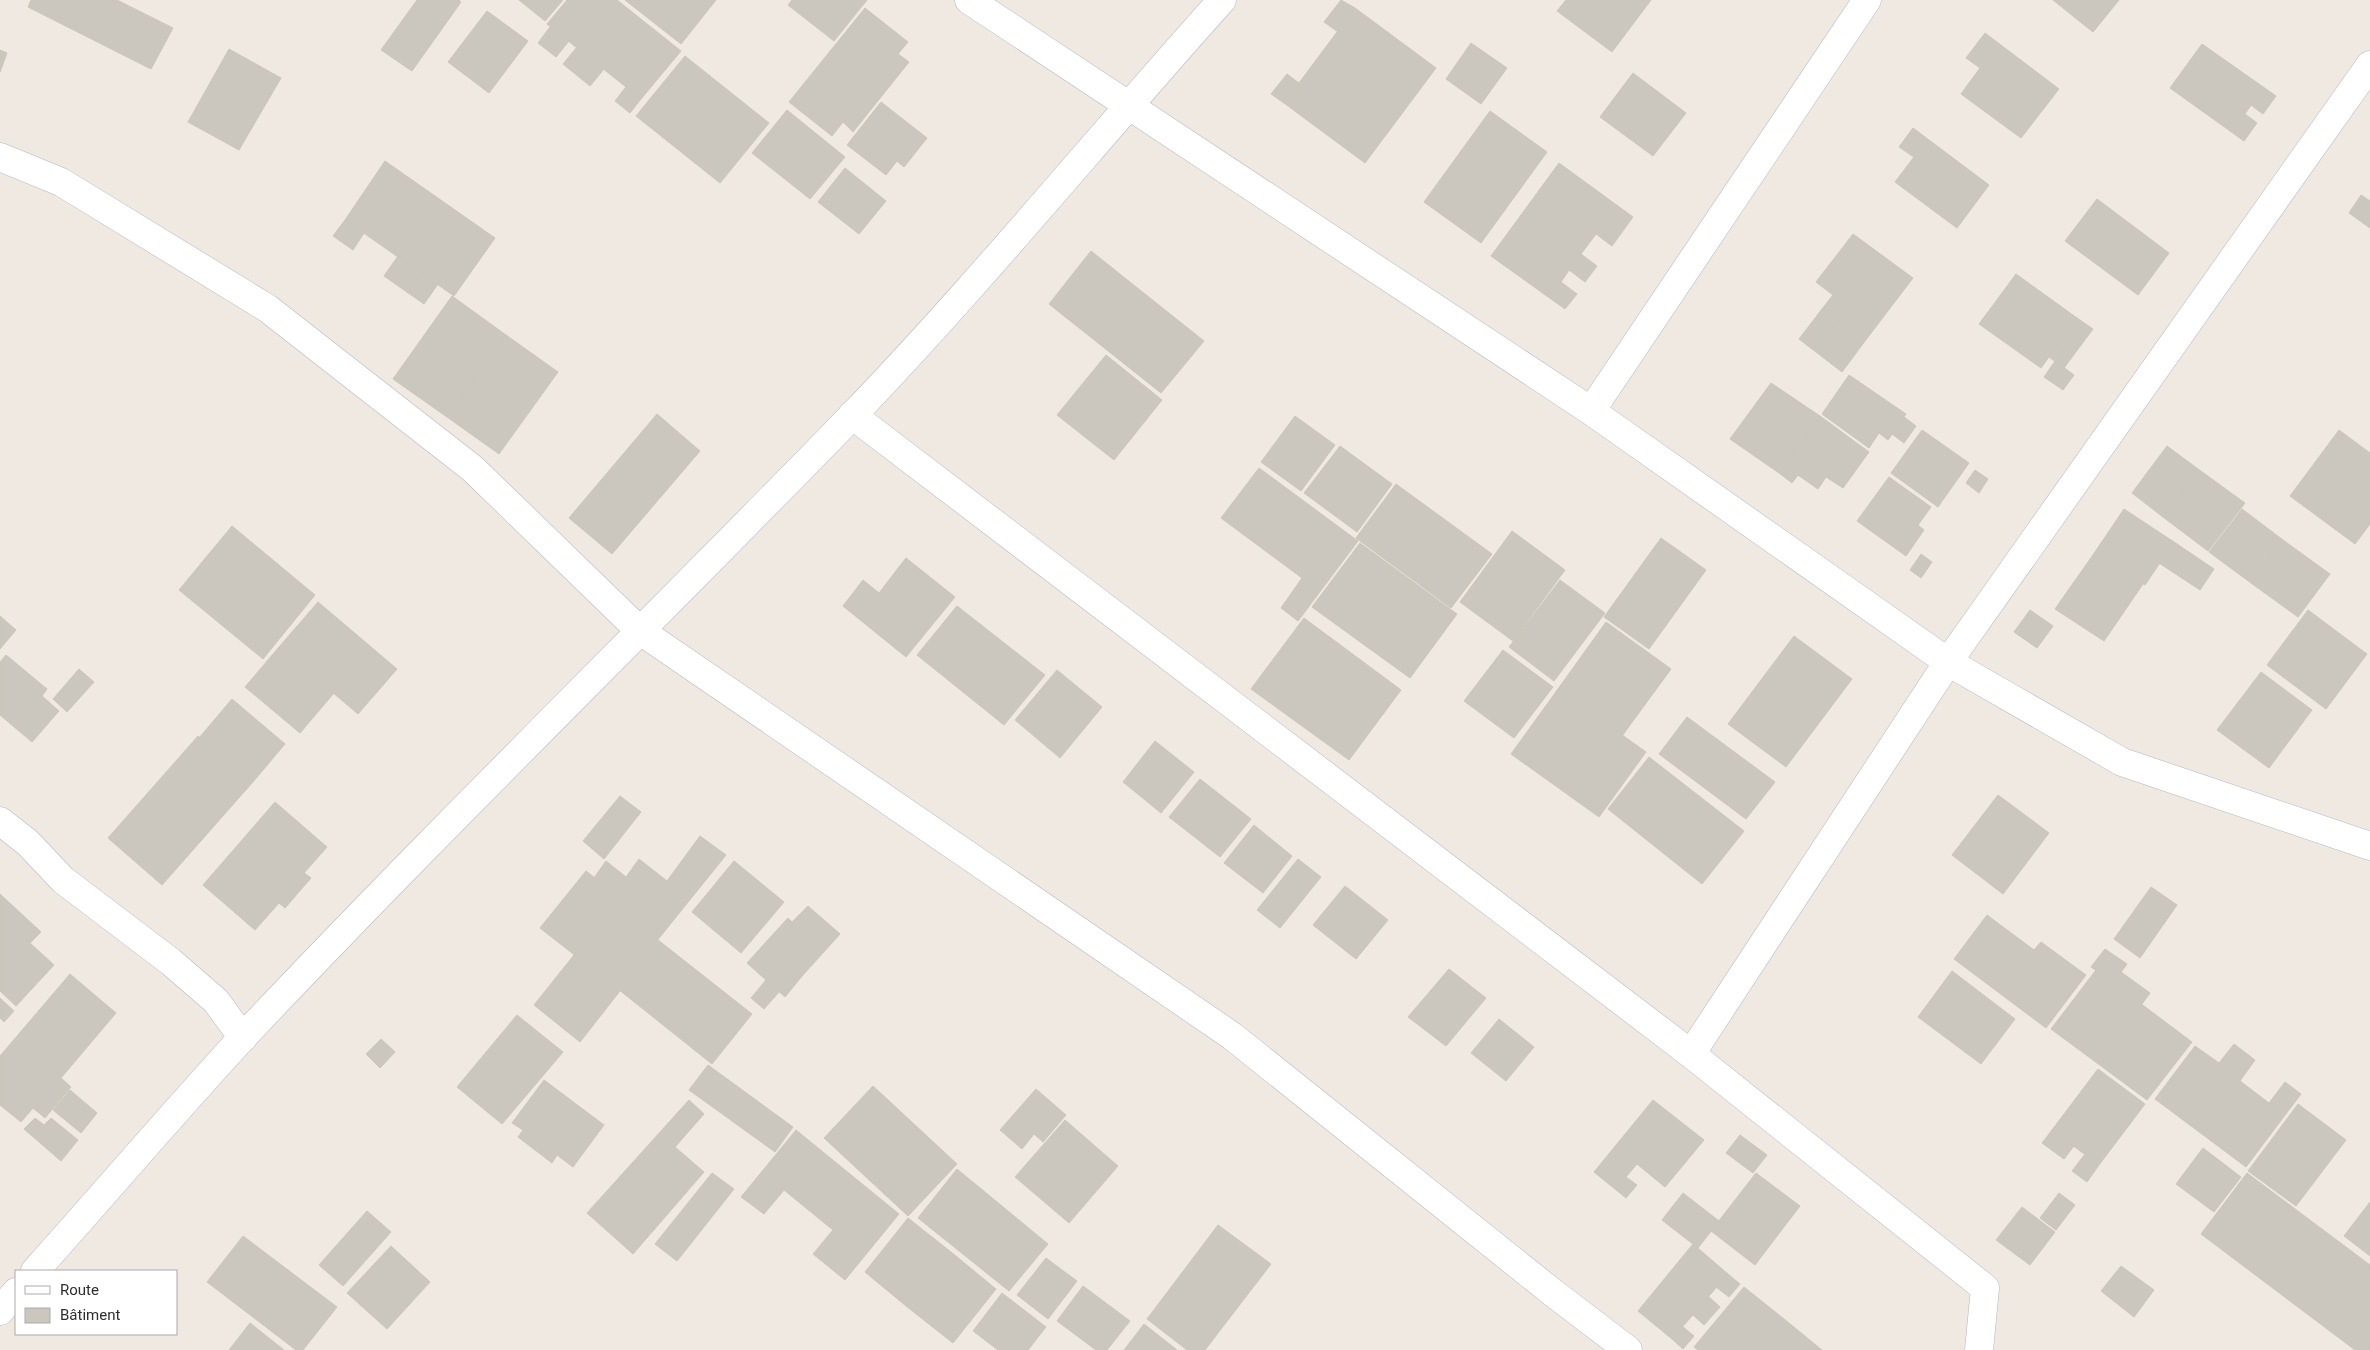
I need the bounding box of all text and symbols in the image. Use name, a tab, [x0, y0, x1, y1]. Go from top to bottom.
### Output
legend	[15, 1270, 178, 1335]
text: Route	[60, 1281, 99, 1299]
text: Bâtiment	[60, 1306, 120, 1324]

